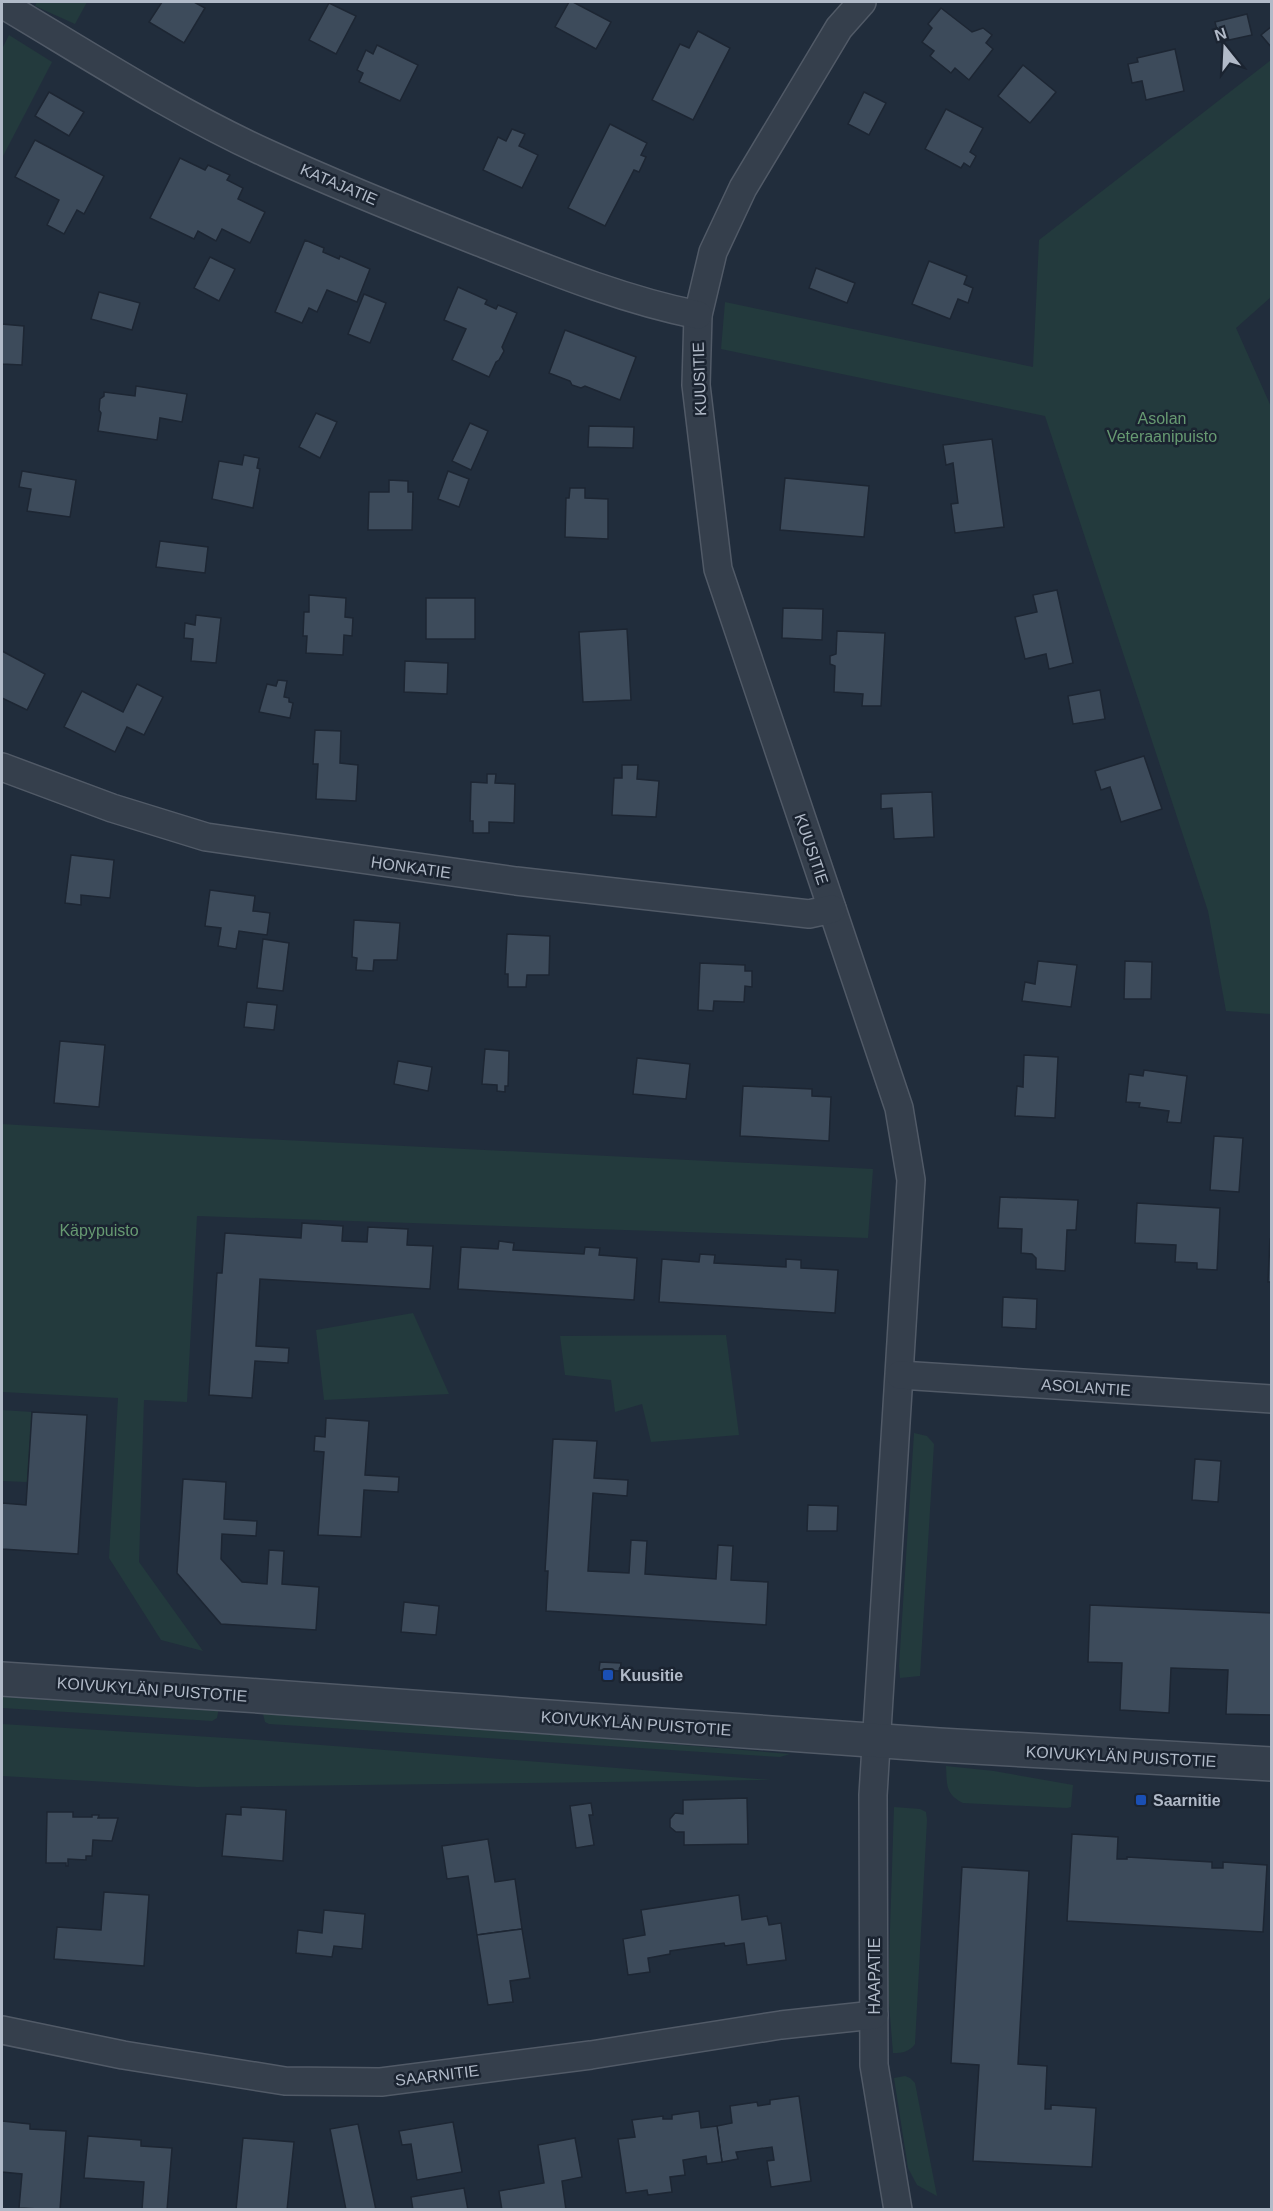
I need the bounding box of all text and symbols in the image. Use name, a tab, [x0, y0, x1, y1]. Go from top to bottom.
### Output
north arrow	[1195, 18, 1255, 78]
text: N	[1212, 24, 1229, 44]
street label: KATAJATIE	[298, 161, 380, 208]
street label: KUUSITIE	[690, 342, 709, 416]
park label: Asolan Veteraanipuisto	[1107, 410, 1217, 445]
street label: KUUSITIE	[791, 812, 832, 887]
street label: HONKATIE	[370, 853, 452, 882]
park label: Käpypuisto	[59, 1222, 139, 1239]
street label: ASOLANTIE	[1041, 1376, 1131, 1399]
place label: Kuusitie	[620, 1667, 683, 1684]
marker: Kuusitie	[601, 1668, 615, 1682]
street label: KOIVUKYLÄN PUISTOTIE	[56, 1674, 248, 1705]
street label: KOIVUKYLÄN PUISTOTIE	[540, 1708, 732, 1739]
street label: KOIVUKYLÄN PUISTOTIE	[1025, 1743, 1217, 1770]
place label: Saarnitie	[1153, 1792, 1221, 1809]
marker: Saarnitie	[1134, 1793, 1148, 1807]
street label: HAAPATIE	[866, 1938, 883, 2014]
street label: SAARNITIE	[394, 2062, 480, 2089]

